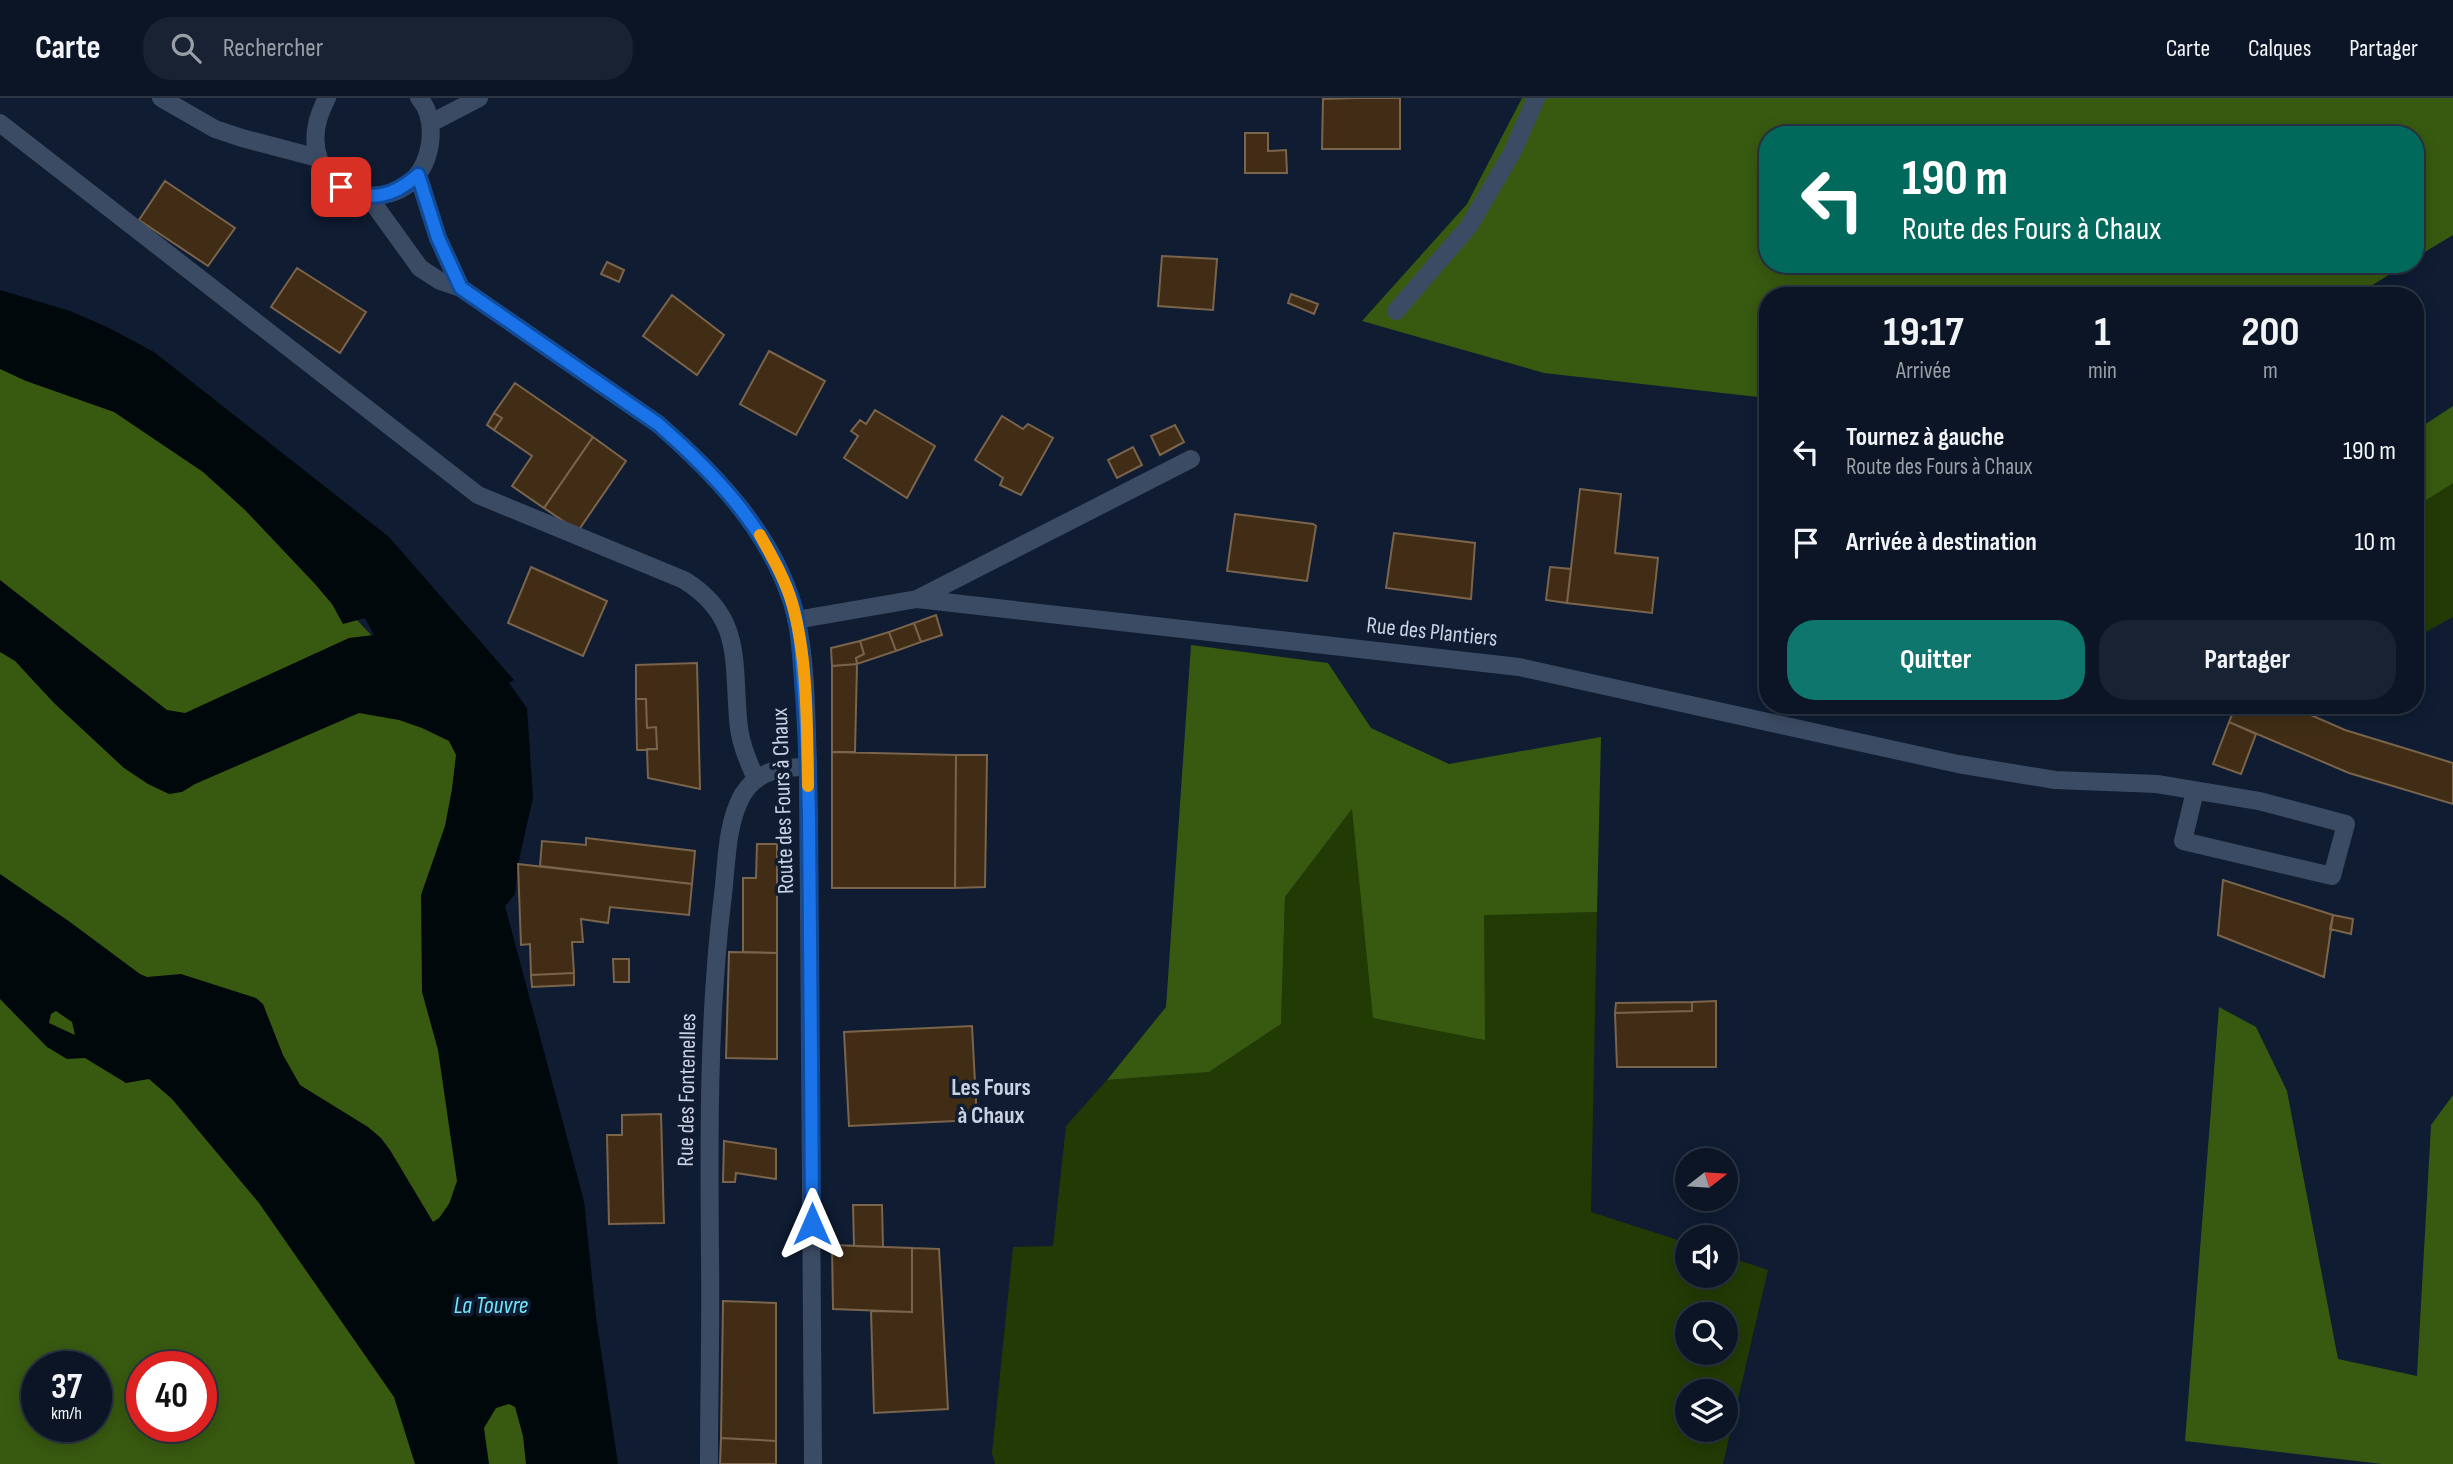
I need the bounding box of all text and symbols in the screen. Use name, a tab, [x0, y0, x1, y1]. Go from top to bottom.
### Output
search box	[143, 17, 633, 80]
text: Carte	[35, 28, 101, 68]
icon: search	[167, 29, 205, 67]
text: Rechercher	[223, 33, 323, 64]
text: Carte	[2166, 34, 2210, 63]
text: Calques	[2248, 34, 2311, 63]
text: Partager	[2349, 34, 2418, 63]
text: 190 m	[1902, 150, 2008, 209]
icon: left	[1787, 154, 1878, 245]
pin	[311, 157, 371, 217]
icon: arrive	[322, 168, 360, 206]
text: Route des Fours à Chaux	[1902, 210, 2161, 249]
text: 19:17	[1883, 307, 1964, 358]
text: 1	[2094, 307, 2111, 358]
text: 200	[2241, 307, 2300, 358]
text: Arrivée	[1896, 357, 1951, 385]
text: min	[2088, 357, 2117, 385]
text: m	[2263, 357, 2278, 385]
text: Tournez à gauche	[1846, 422, 2004, 453]
icon: left	[1787, 433, 1825, 471]
text: 190 m	[2343, 436, 2396, 467]
text: Route des Fours à Chaux	[1846, 453, 2032, 481]
icon: arrive	[1787, 524, 1825, 562]
text: Arrivée à destination	[1846, 527, 2037, 558]
text: 10 m	[2354, 527, 2396, 558]
street label: Rue des Plantiers	[1365, 611, 1499, 653]
button: Quitter	[1787, 620, 2085, 700]
button: Partager	[2099, 620, 2396, 700]
street label: Route des Fours à Chaux	[766, 707, 800, 895]
street label: Rue des Fontenelles	[672, 1013, 702, 1167]
district label: Les Fours à Chaux	[951, 1073, 1031, 1130]
north arrow	[1675, 1148, 1738, 1211]
map controls	[1675, 1148, 1738, 1442]
position arrow	[775, 1187, 849, 1261]
button: sound	[1675, 1225, 1738, 1288]
water label: La Touvre	[454, 1291, 528, 1320]
button: search	[1675, 1302, 1738, 1365]
speed limit sign: 40	[126, 1351, 217, 1442]
text: 37	[51, 1366, 82, 1409]
button: layers	[1675, 1379, 1738, 1442]
text: km/h	[51, 1403, 82, 1424]

